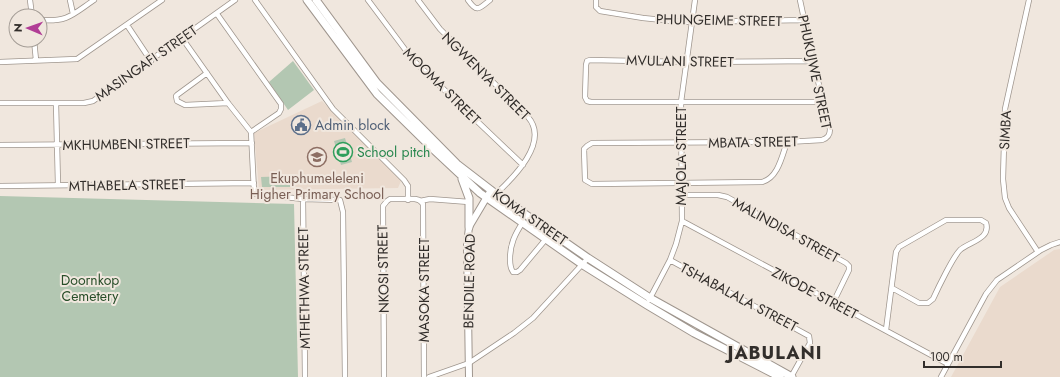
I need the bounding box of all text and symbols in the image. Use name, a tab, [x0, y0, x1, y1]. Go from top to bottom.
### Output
north arrow	[8, 8, 48, 48]
street label: PHUNGEIME STREET	[656, 9, 783, 31]
street label: PHUKUJWE STREET	[793, 13, 837, 131]
street label: MASINGAFI STREET	[91, 20, 202, 106]
text: N	[10, 23, 26, 32]
street label: NGWENYA STREET	[437, 27, 535, 125]
street label: MOOMA STREET	[399, 43, 486, 130]
street label: MVULANI STREET	[626, 50, 735, 72]
street label: MAJOLA STREET	[671, 106, 691, 206]
street label: SIMBA	[994, 109, 1016, 150]
public building icon: Admin block	[290, 114, 312, 136]
place label: Admin block	[315, 115, 391, 135]
street label: MBATA STREET	[708, 131, 798, 153]
street label: MKHUMBENI STREET	[62, 133, 190, 155]
sports icon: School pitch	[332, 141, 354, 163]
place label: School pitch	[357, 142, 430, 162]
school or university icon: Ekuphumeleleni Higher Primary School	[306, 146, 328, 168]
place label: Ekuphumeleleni Higher Primary School	[250, 168, 384, 204]
street label: MTHABELA STREET	[68, 174, 186, 196]
street label: KOMA STREET	[489, 184, 572, 250]
street label: MALINDISA STREET	[729, 192, 843, 268]
street label: NKOSI STREET	[372, 224, 394, 313]
street label: MTHETHWA STREET	[293, 226, 315, 349]
street label: BENDILE ROAD	[458, 233, 480, 329]
street label: MASOKA STREET	[414, 237, 434, 342]
street label: TSHABALALA STREET	[677, 258, 802, 337]
street label: ZIKODE STREET	[769, 262, 862, 324]
park label: Doornkop Cemetery	[61, 270, 119, 306]
district label: JABULANI	[724, 340, 823, 366]
scale bar	[924, 343, 1001, 369]
text: 100 m	[930, 348, 963, 366]

